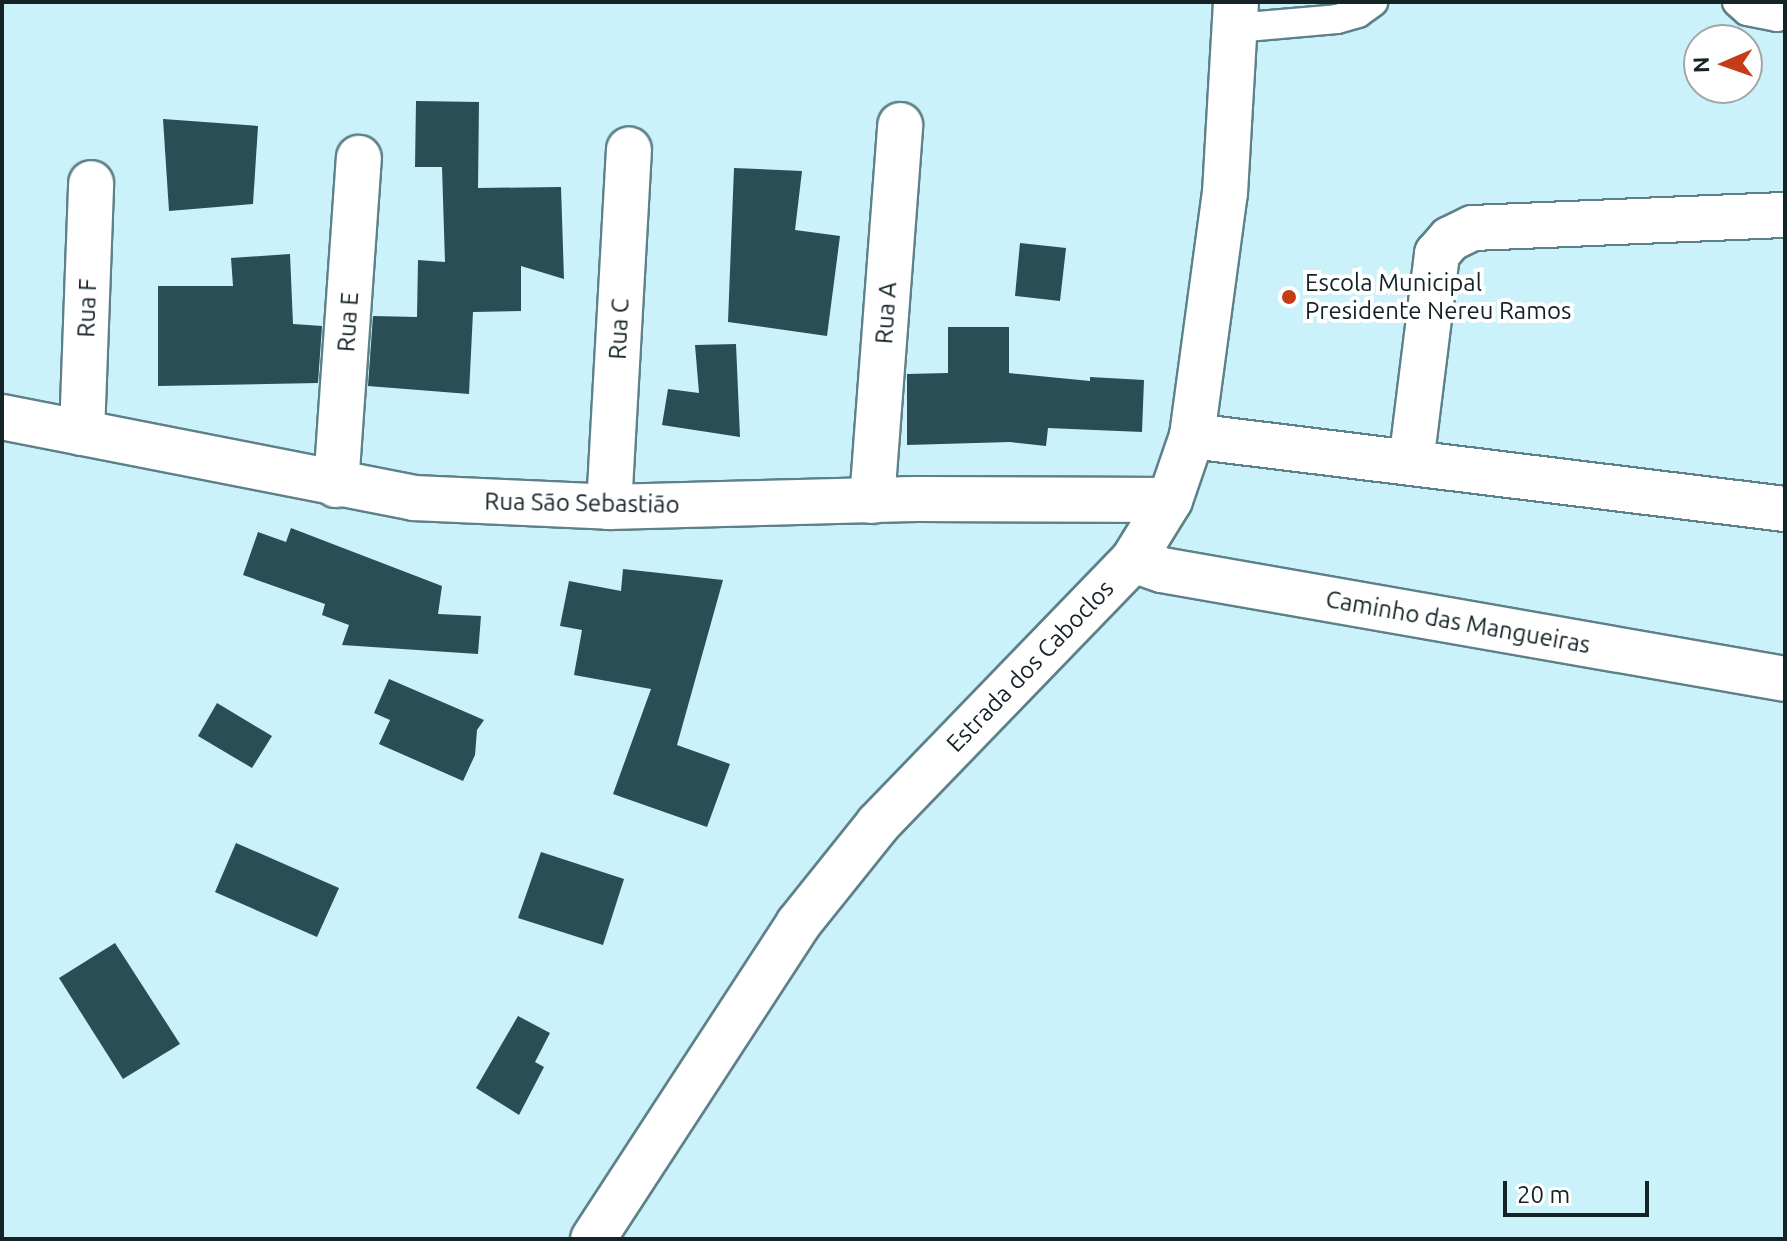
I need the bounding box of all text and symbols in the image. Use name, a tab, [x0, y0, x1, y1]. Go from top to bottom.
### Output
north arrow	[1683, 24, 1763, 104]
text: N	[1688, 56, 1713, 73]
place label: Escola Municipal Presidente Nereu Ramos	[1305, 269, 1571, 325]
street label: Rua F	[72, 278, 102, 338]
street label: Rua A	[869, 281, 903, 345]
marker: Escola Municipal Presidente Nereu Ramos	[1280, 288, 1298, 306]
street label: Rua E	[332, 291, 364, 353]
street label: Rua C	[603, 298, 635, 360]
street label: Rua São Sebastião	[484, 487, 680, 519]
street label: Estrada dos Caboclos	[941, 574, 1119, 758]
street label: Caminho das Mangueiras	[1323, 585, 1593, 659]
scale bar	[1507, 1165, 1653, 1215]
text: 20 m	[1517, 1181, 1570, 1208]

